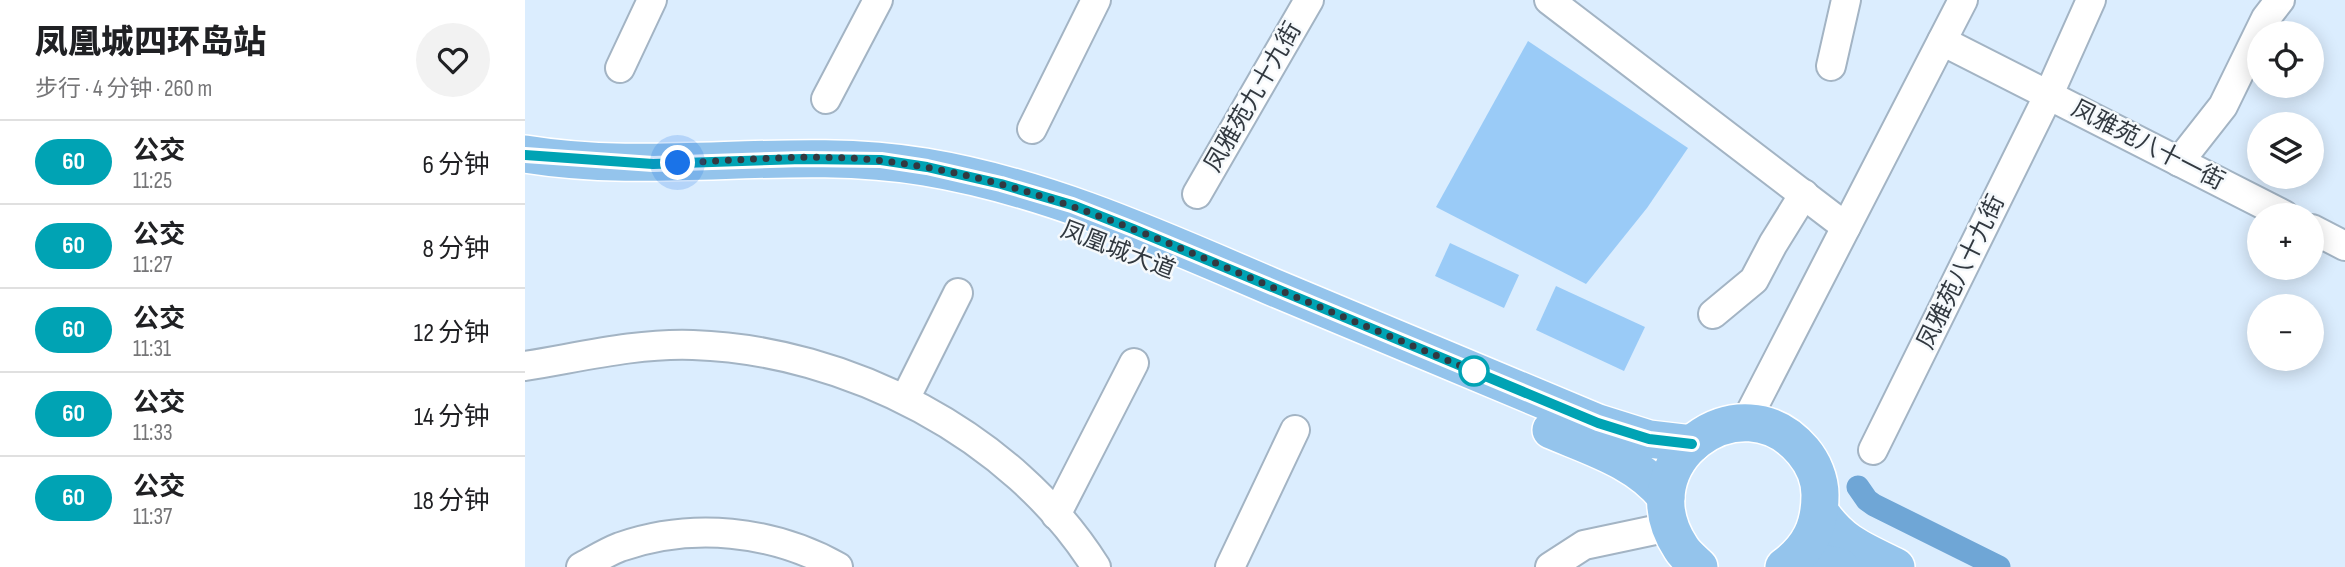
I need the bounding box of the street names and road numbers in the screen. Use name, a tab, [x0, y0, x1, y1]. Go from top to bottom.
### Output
street label: 凤雅苑九十九街	[1198, 17, 1308, 177]
street label: 凤雅苑八十一街	[2067, 94, 2229, 196]
street label: 凤雅苑八十九街	[1911, 190, 2011, 354]
street label: 凤凰城大道	[1057, 215, 1179, 285]

